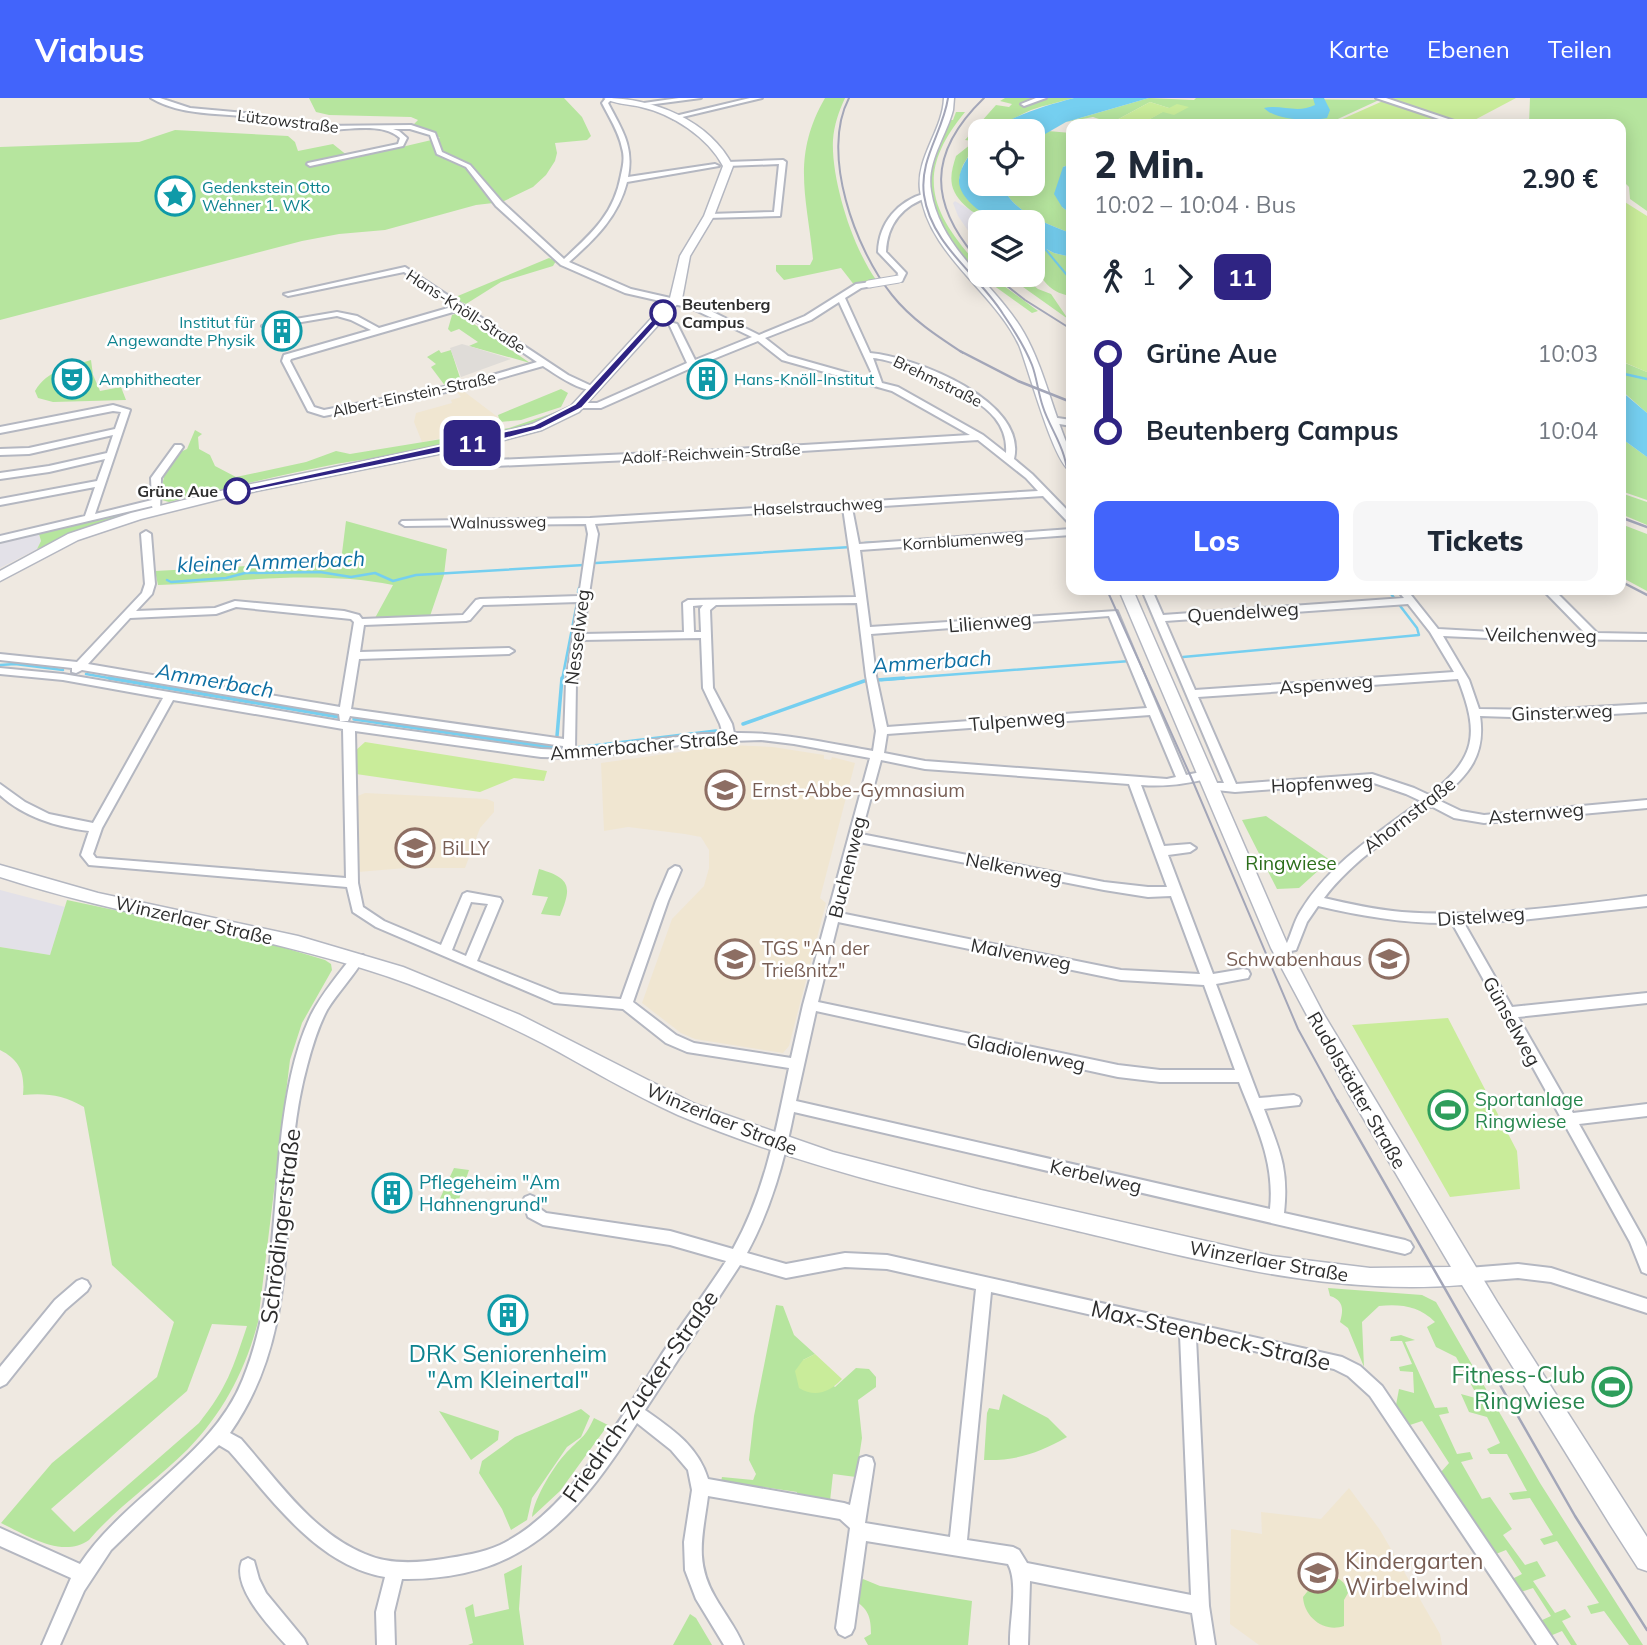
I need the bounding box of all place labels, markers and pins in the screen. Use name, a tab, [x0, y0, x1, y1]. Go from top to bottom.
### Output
place icon: Gedenkstein Otto Wehner 1. WK	[154, 175, 196, 217]
place label: Gedenkstein Otto Wehner 1. WK	[202, 177, 330, 215]
place label: Beutenberg Campus	[682, 294, 771, 332]
marker: Beutenberg Campus	[650, 300, 676, 326]
building icon: Institut für Angewandte Physik	[261, 310, 303, 352]
place label: Institut für Angewandte Physik	[107, 312, 256, 350]
theatre icon: Amphitheater	[51, 358, 93, 400]
building icon: Hans-Knöll-Institut	[686, 358, 728, 400]
place label: Amphitheater	[99, 369, 201, 389]
place label: Hans-Knöll-Institut	[734, 369, 875, 389]
marker: Grüne Aue	[224, 478, 250, 504]
place label: Grüne Aue	[137, 481, 218, 501]
school or university icon: Ernst-Abbe-Gymnasium	[704, 769, 746, 811]
place label: Ernst-Abbe-Gymnasium	[752, 778, 965, 802]
school or university icon: BiLLY	[394, 827, 436, 869]
place label: BiLLY	[442, 836, 490, 860]
place label: TGS "An der Trießnitz"	[762, 936, 870, 982]
school or university icon: TGS "An der Trießnitz"	[714, 938, 756, 980]
school or university icon: Schwabenhaus	[1368, 938, 1410, 980]
place label: Schwabenhaus	[1226, 947, 1362, 971]
place label: Sportanlage Ringwiese	[1475, 1087, 1583, 1133]
sports icon: Sportanlage Ringwiese	[1427, 1089, 1469, 1131]
place label: Pflegeheim "Am Hahnengrund"	[419, 1170, 560, 1216]
building icon: Pflegeheim "Am Hahnengrund"	[371, 1172, 413, 1214]
building icon: DRK Seniorenheim "Am Kleinertal"	[487, 1294, 529, 1336]
place label: DRK Seniorenheim "Am Kleinertal"	[409, 1339, 607, 1394]
place label: Fitness-Club Ringwiese	[1452, 1360, 1585, 1415]
sports icon: Fitness-Club Ringwiese	[1591, 1366, 1633, 1408]
place label: Kindergarten Wirbelwind	[1345, 1546, 1484, 1601]
school or university icon: Kindergarten Wirbelwind	[1297, 1552, 1339, 1594]

